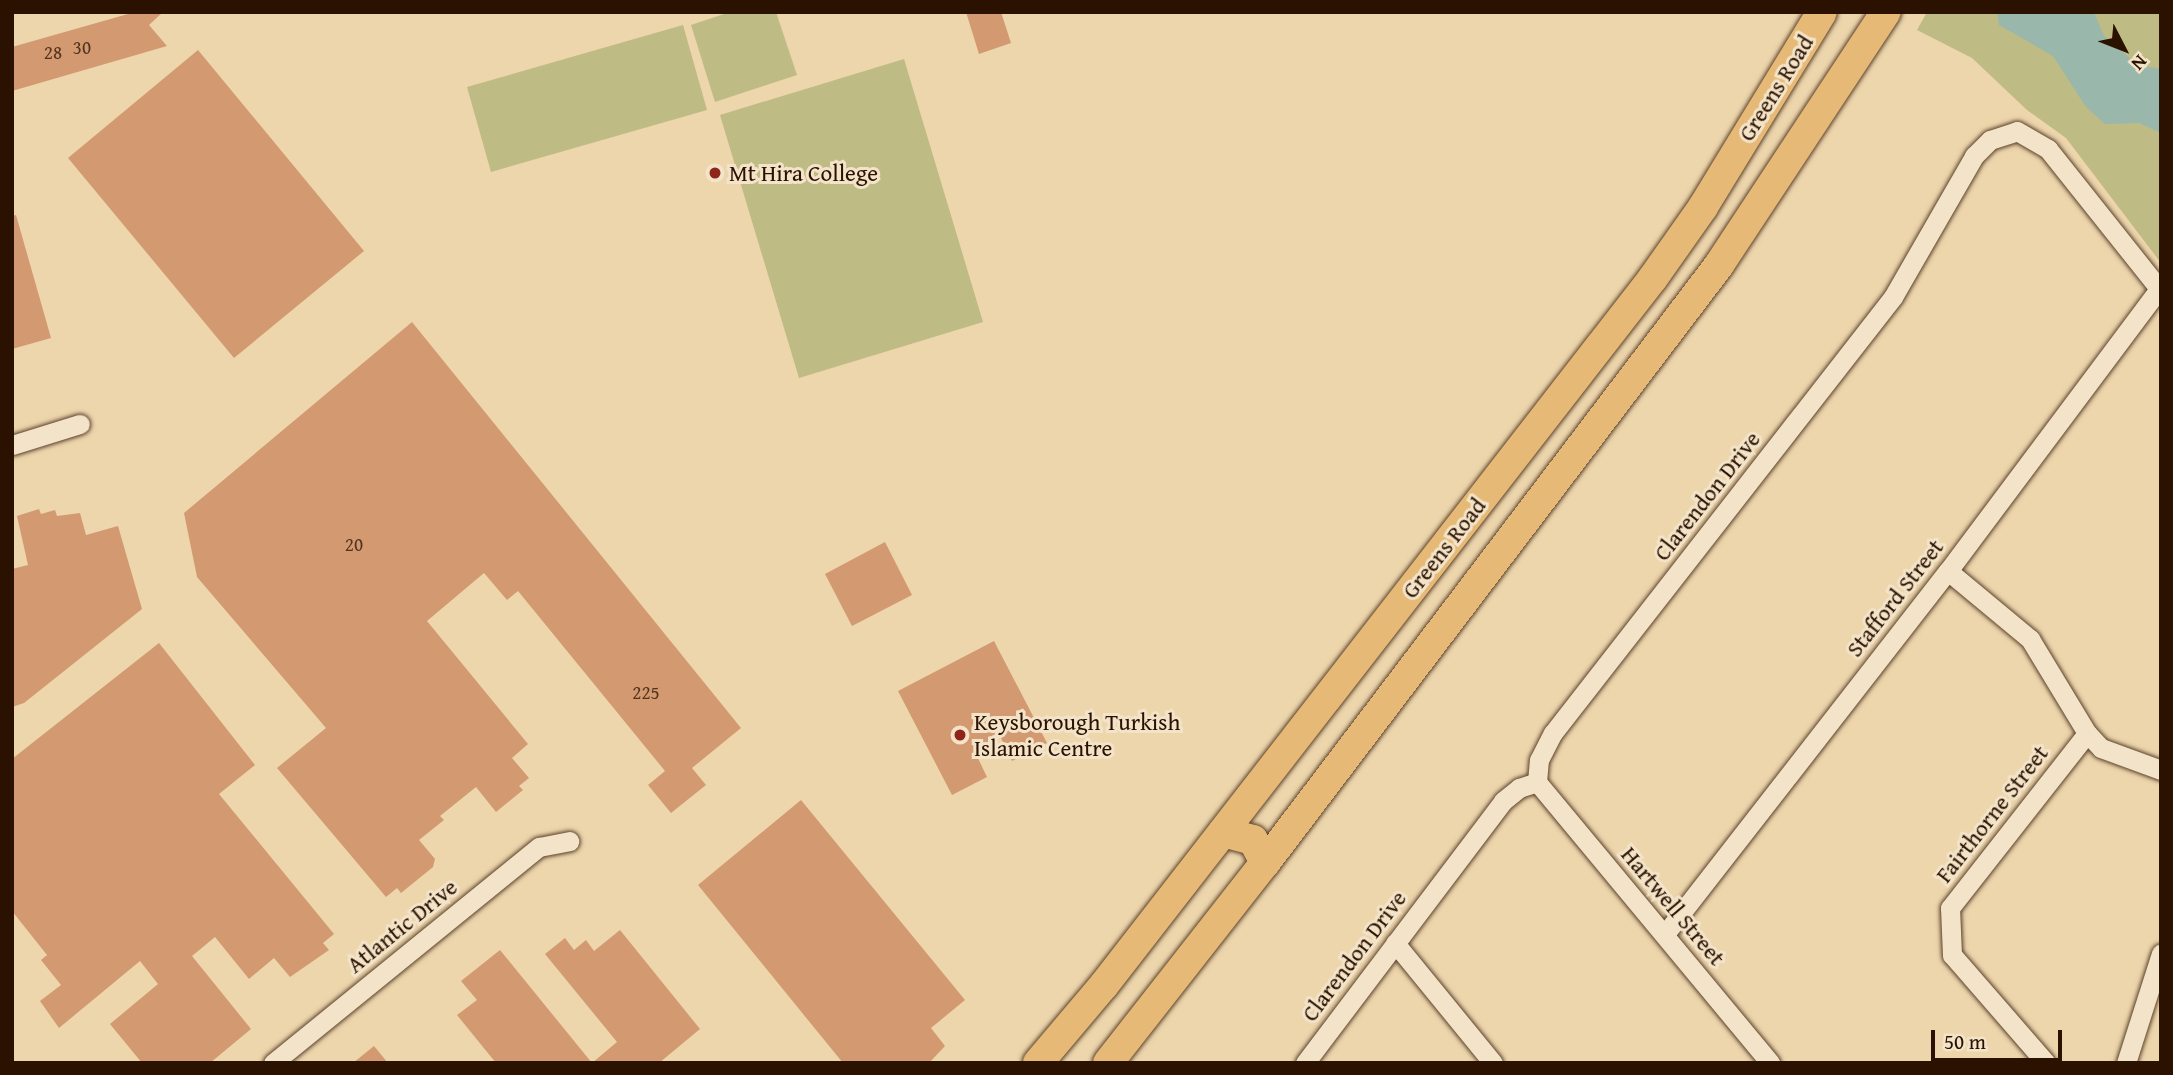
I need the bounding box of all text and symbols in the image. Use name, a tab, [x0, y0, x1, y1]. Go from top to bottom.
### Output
north arrow	[2089, 14, 2159, 84]
street label: Greens Road	[1733, 30, 1819, 146]
house number: 30	[73, 37, 91, 59]
house number: 28	[44, 42, 62, 64]
text: N	[2125, 49, 2154, 77]
place label: Mt Hira College	[729, 159, 878, 187]
marker: Mt Hira College	[707, 165, 723, 181]
street label: Clarendon Drive	[1648, 426, 1766, 566]
street label: Greens Road	[1396, 492, 1492, 604]
house number: 20	[345, 534, 363, 556]
street label: Stafford Street	[1841, 534, 1949, 662]
house number: 225	[632, 682, 660, 704]
place label: Keysborough Turkish Islamic Centre	[974, 708, 1180, 762]
marker: Keysborough Turkish Islamic Centre	[952, 727, 968, 743]
street label: Fairthorne Street	[1930, 740, 2054, 888]
street label: Hartwell Street	[1615, 841, 1731, 971]
street label: Atlantic Drive	[341, 873, 463, 979]
street label: Clarendon Drive	[1296, 885, 1412, 1027]
scale bar	[1935, 1016, 2066, 1060]
text: 50 m	[1944, 1026, 1986, 1057]

